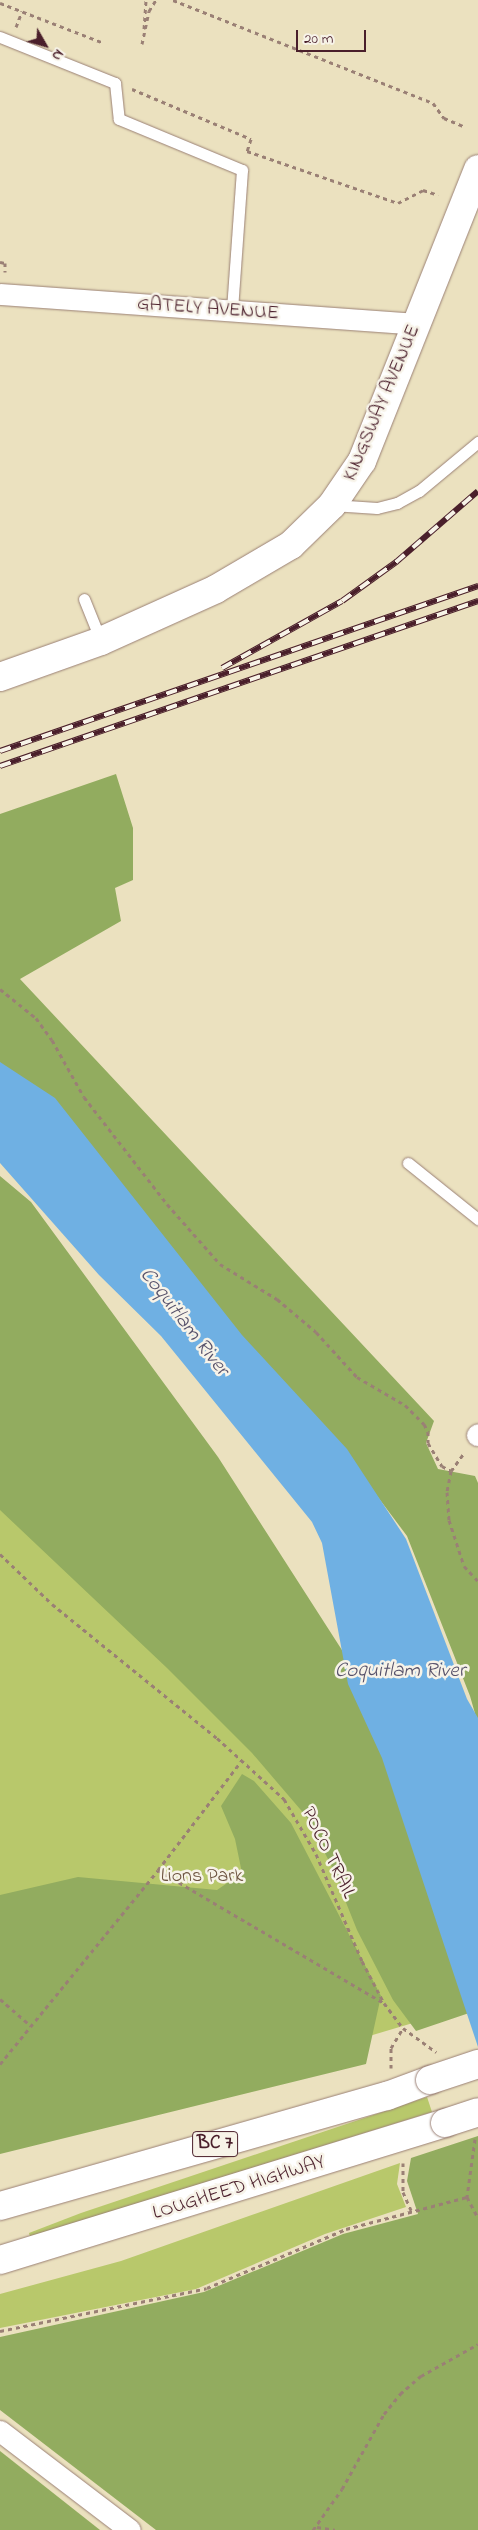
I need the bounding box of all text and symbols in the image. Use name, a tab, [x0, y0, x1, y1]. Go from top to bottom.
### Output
north arrow	[20, 20, 70, 70]
scale bar	[298, 20, 368, 52]
text: 20 m	[304, 28, 333, 50]
text: N	[46, 44, 68, 65]
street label: GATELY AVENUE	[136, 292, 280, 326]
street label: KINGSWAY AVENUE	[338, 321, 426, 485]
water label: Coquitlam River	[134, 1263, 234, 1381]
water label: Coquitlam River	[335, 1658, 465, 1684]
street label: POCO TRAIL	[296, 1803, 360, 1903]
park label: Lions Park	[161, 1864, 243, 1888]
road number: BC 7	[191, 2128, 239, 2160]
street label: LOUGHEED HIGHWAY	[150, 2150, 328, 2226]

